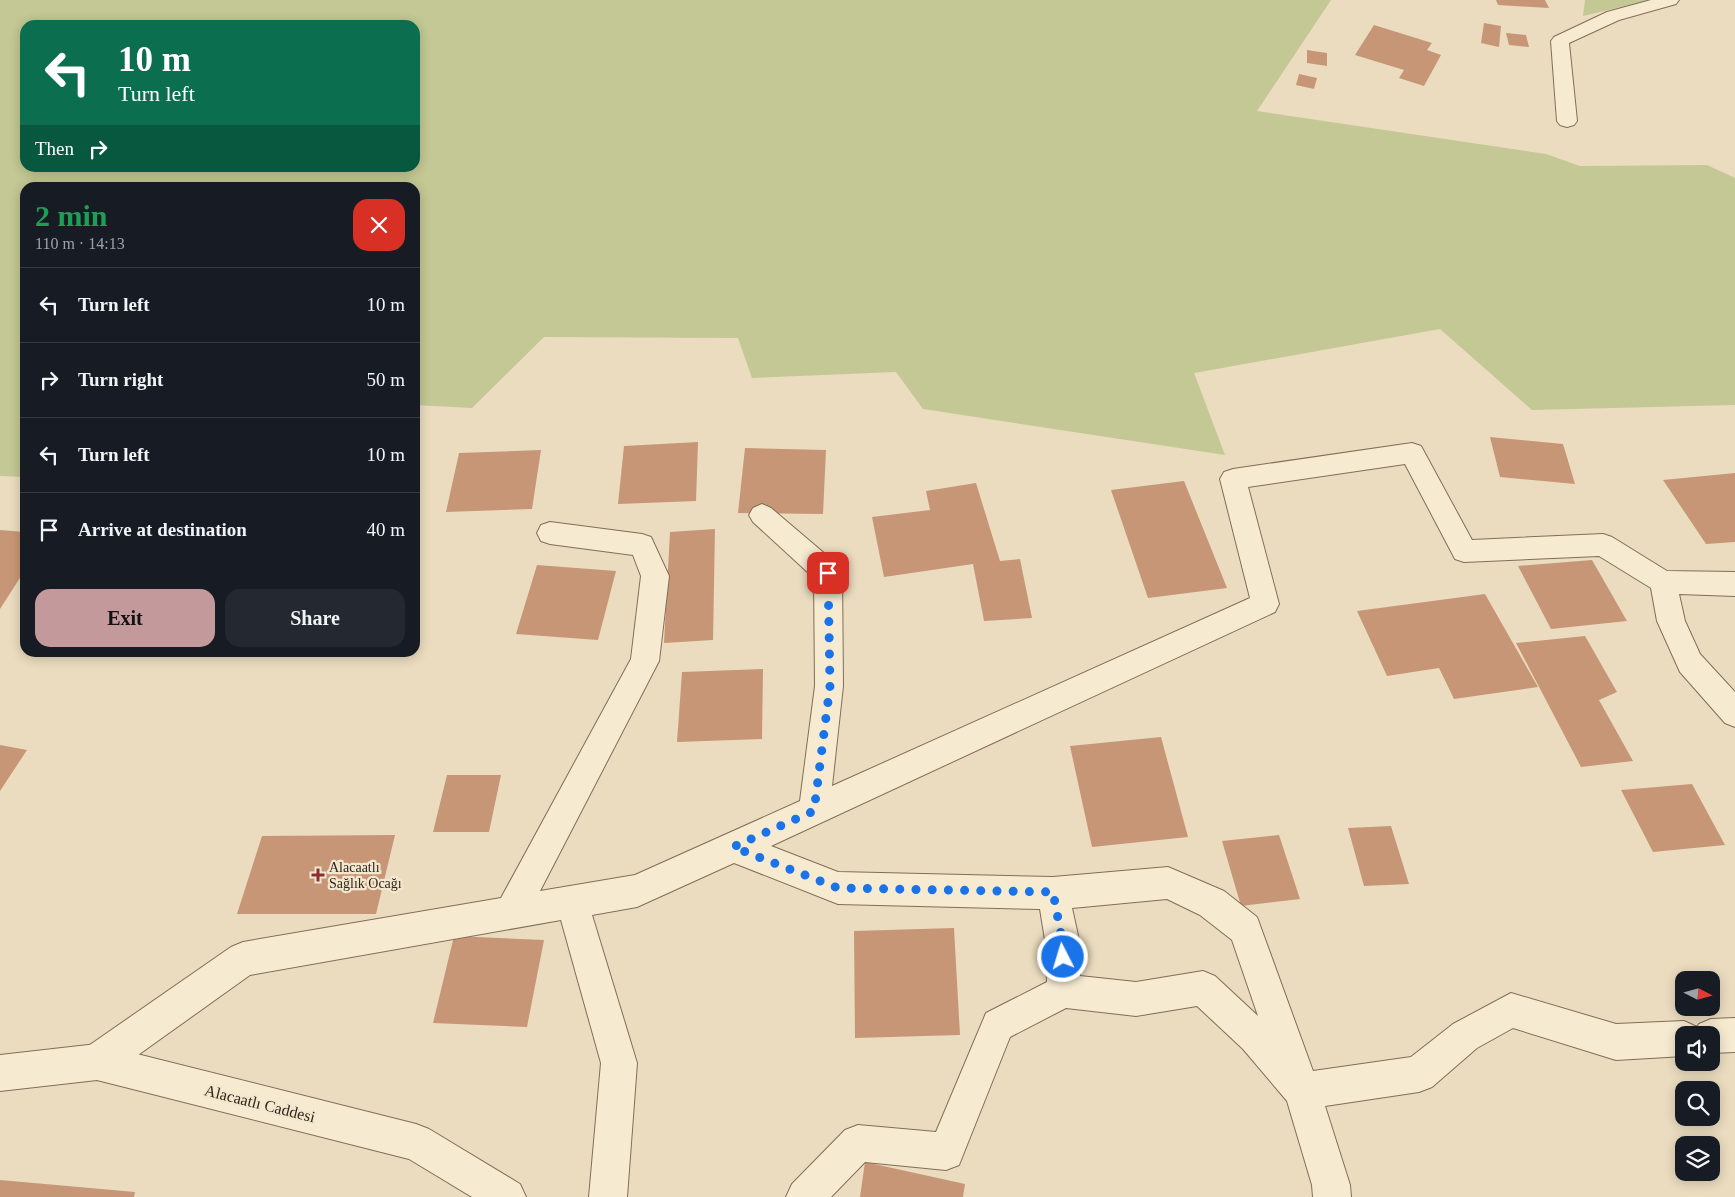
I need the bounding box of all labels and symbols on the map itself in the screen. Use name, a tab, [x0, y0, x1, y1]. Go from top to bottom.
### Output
pin	[807, 552, 849, 594]
place label: Alacaatlı Sağlık Ocağı	[329, 860, 402, 891]
marker: Alacaatlı Sağlık Ocağı	[311, 868, 325, 882]
position arrow	[1036, 930, 1088, 982]
north arrow	[1675, 971, 1720, 1016]
street label: Alacaatlı Caddesi	[203, 1082, 317, 1126]

